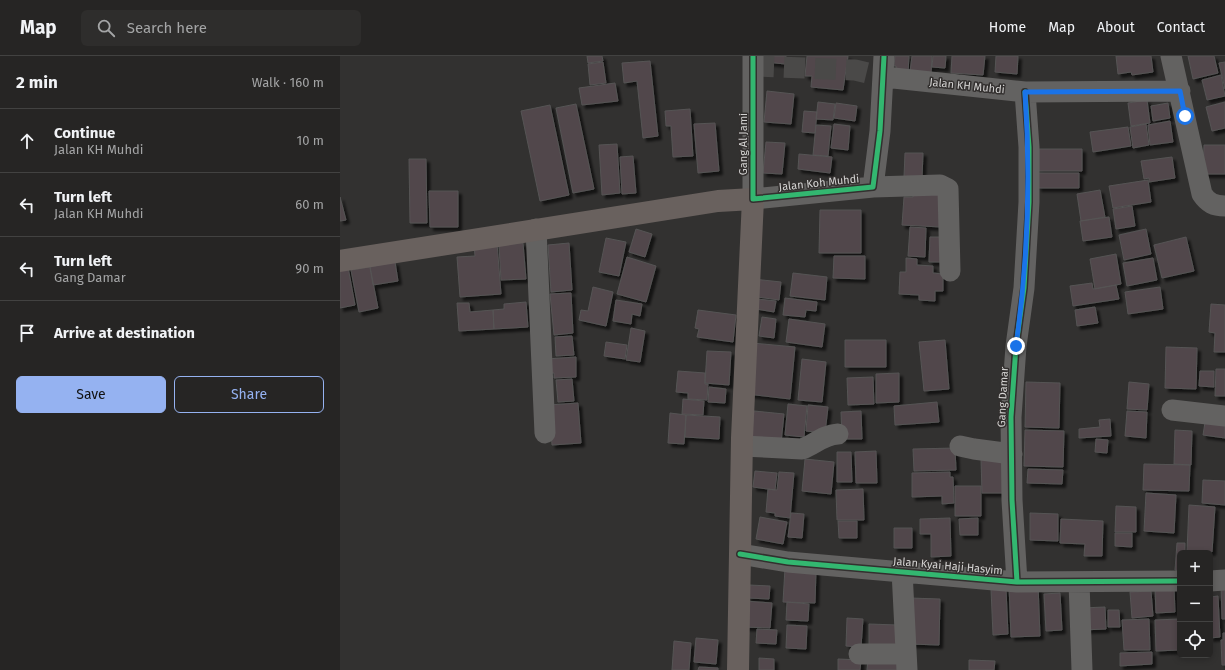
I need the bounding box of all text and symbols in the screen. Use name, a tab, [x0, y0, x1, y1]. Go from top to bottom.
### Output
search box	[81, 10, 361, 46]
text: Map	[20, 16, 57, 39]
icon: search	[95, 17, 117, 39]
text: Search here	[127, 19, 207, 37]
text: Home	[989, 19, 1026, 36]
text: Map	[1048, 19, 1075, 36]
text: About	[1097, 19, 1135, 36]
text: Contact	[1157, 19, 1205, 36]
text: 2 min	[16, 72, 58, 93]
text: Walk · 160 m	[252, 75, 324, 90]
street label: Jalan KH Muhdi	[929, 76, 1005, 96]
route start	[1176, 107, 1194, 125]
street label: Gang Al Jami	[737, 113, 750, 175]
text: Continue	[54, 124, 115, 142]
icon: ahead	[16, 130, 38, 152]
text: 10 m	[297, 133, 324, 148]
text: Jalan KH Muhdi	[54, 142, 143, 157]
street label: Jalan Koh Muhdi	[778, 172, 860, 194]
text: Turn left	[54, 188, 112, 206]
icon: left	[16, 194, 38, 216]
text: 60 m	[295, 197, 324, 212]
text: Jalan KH Muhdi	[54, 206, 143, 221]
text: Turn left	[54, 252, 112, 270]
icon: left	[16, 258, 38, 280]
text: 90 m	[295, 261, 324, 276]
text: Gang Damar	[54, 270, 126, 285]
icon: arrive	[16, 322, 38, 344]
text: Arrive at destination	[54, 324, 195, 342]
route end	[1007, 337, 1025, 355]
street label: Gang Damar	[995, 366, 1011, 428]
button: Save	[16, 376, 166, 413]
button: Share	[174, 376, 324, 413]
map controls	[1177, 550, 1213, 658]
button: +	[1177, 550, 1213, 586]
street label: Jalan Kyai Haji Hasyim	[893, 555, 1003, 577]
button: −	[1177, 586, 1213, 622]
button: locate	[1177, 622, 1213, 658]

